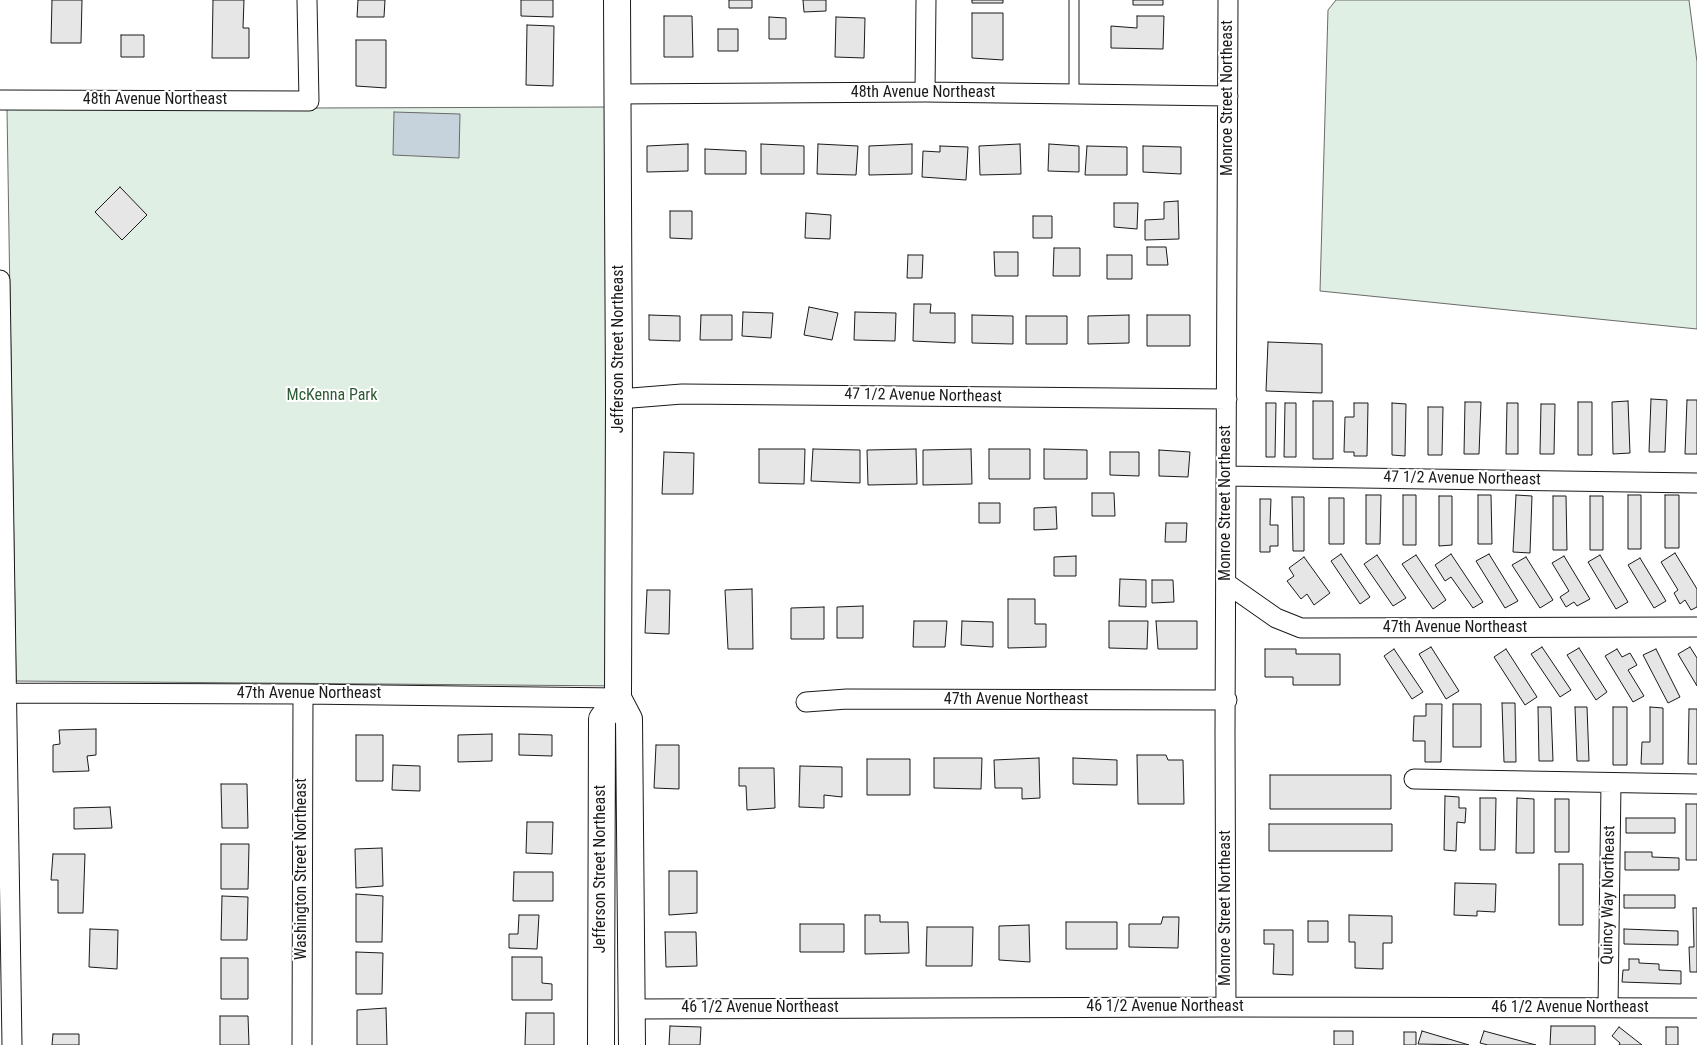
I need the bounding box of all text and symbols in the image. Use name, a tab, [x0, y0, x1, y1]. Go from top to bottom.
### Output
street label: Monroe Street Northeast	[1218, 20, 1238, 176]
street label: 48th Avenue Northeast	[851, 83, 995, 103]
street label: 48th Avenue Northeast	[83, 90, 227, 110]
street label: Jefferson Street Northeast	[609, 265, 629, 433]
street label: 47 1/2 Avenue Northeast	[844, 385, 1002, 407]
park label: McKenna Park	[287, 386, 377, 406]
street label: Monroe Street Northeast	[1216, 425, 1236, 581]
street label: 47 1/2 Avenue Northeast	[1383, 468, 1541, 490]
street label: 47th Avenue Northeast	[1383, 618, 1527, 638]
street label: 47th Avenue Northeast	[237, 684, 381, 704]
street label: 47th Avenue Northeast	[944, 690, 1088, 710]
street label: Washington Street Northeast	[292, 778, 312, 960]
street label: Jefferson Street Northeast	[591, 785, 611, 953]
street label: Quincy Way Northeast	[1598, 825, 1620, 965]
street label: Monroe Street Northeast	[1216, 830, 1236, 986]
street label: 46 1/2 Avenue Northeast	[1086, 997, 1244, 1017]
street label: 46 1/2 Avenue Northeast	[681, 998, 839, 1018]
street label: 46 1/2 Avenue Northeast	[1491, 998, 1649, 1018]

